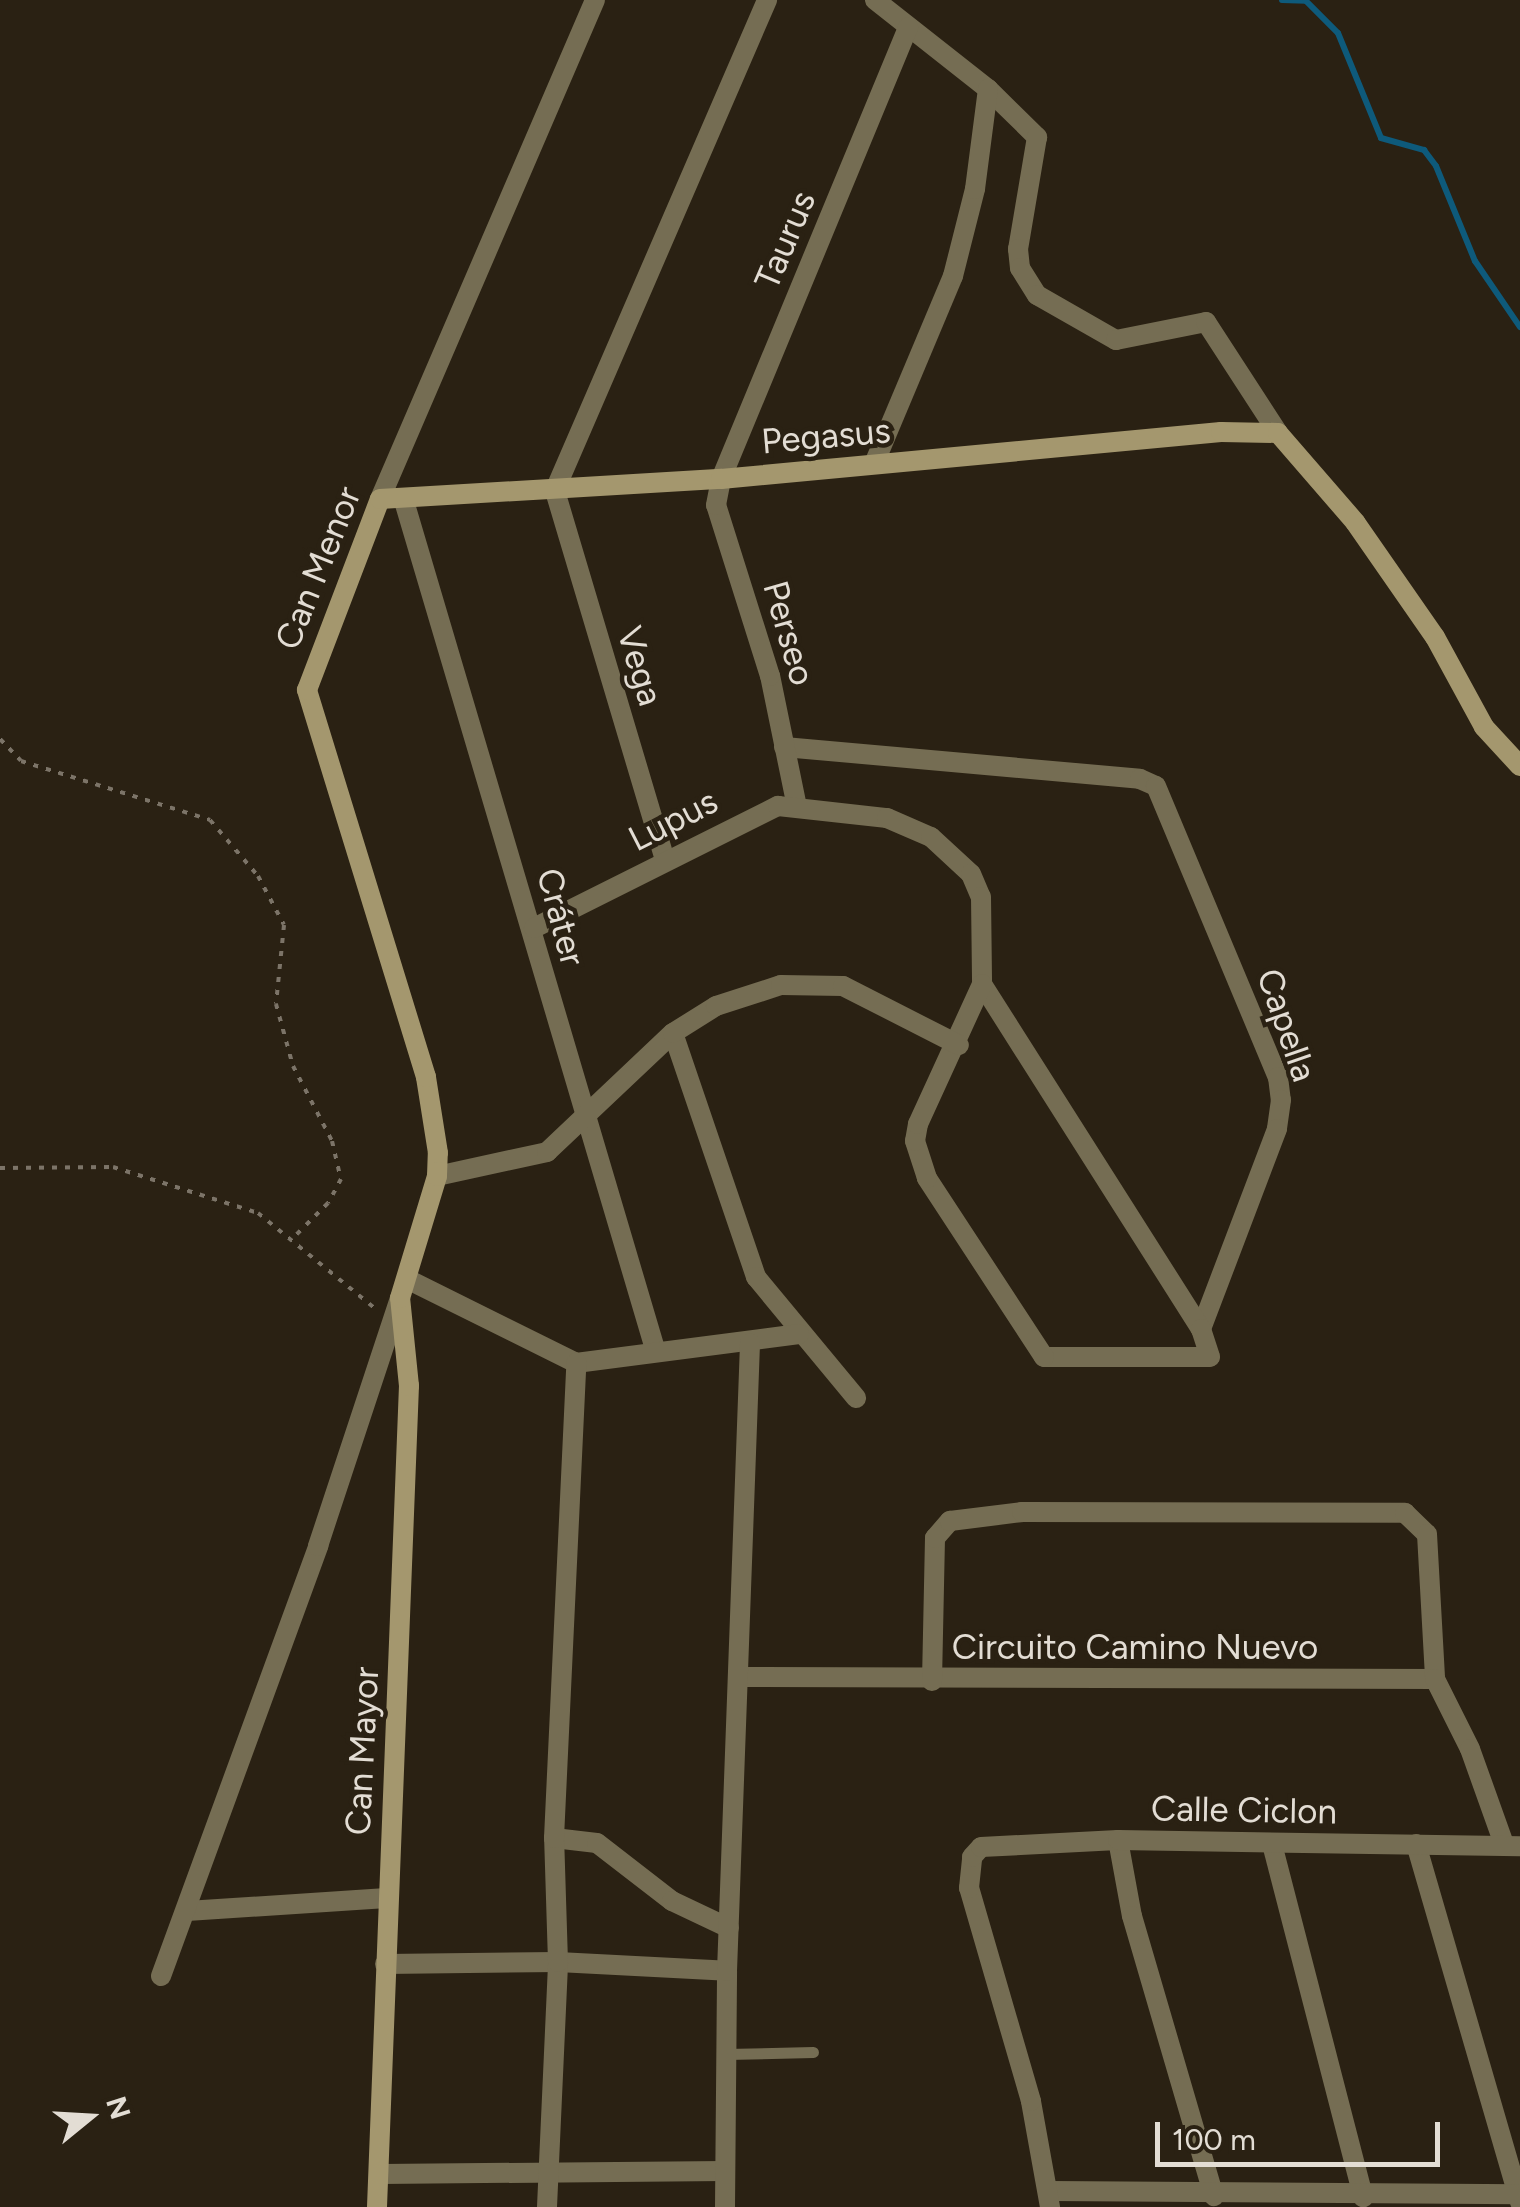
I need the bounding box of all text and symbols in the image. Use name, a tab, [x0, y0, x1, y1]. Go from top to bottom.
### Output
street label: Taurus	[746, 185, 824, 295]
street label: Pegasus	[760, 409, 892, 463]
street label: Can Menor	[266, 481, 370, 655]
street label: Perseo	[754, 576, 824, 690]
street label: Vega	[608, 621, 672, 711]
street label: Lupus	[621, 780, 725, 860]
street label: Cráter	[528, 864, 594, 970]
street label: Capella	[1248, 963, 1326, 1087]
street label: Circuito Camino Nuevo	[952, 1626, 1318, 1668]
street label: Can Mayor	[337, 1666, 387, 1836]
street label: Calle Ciclon	[1151, 1787, 1337, 1833]
north arrow	[40, 2067, 140, 2167]
text: N	[99, 2092, 138, 2123]
scale bar	[1160, 2102, 1445, 2164]
text: 100 m	[1172, 2121, 1256, 2158]

